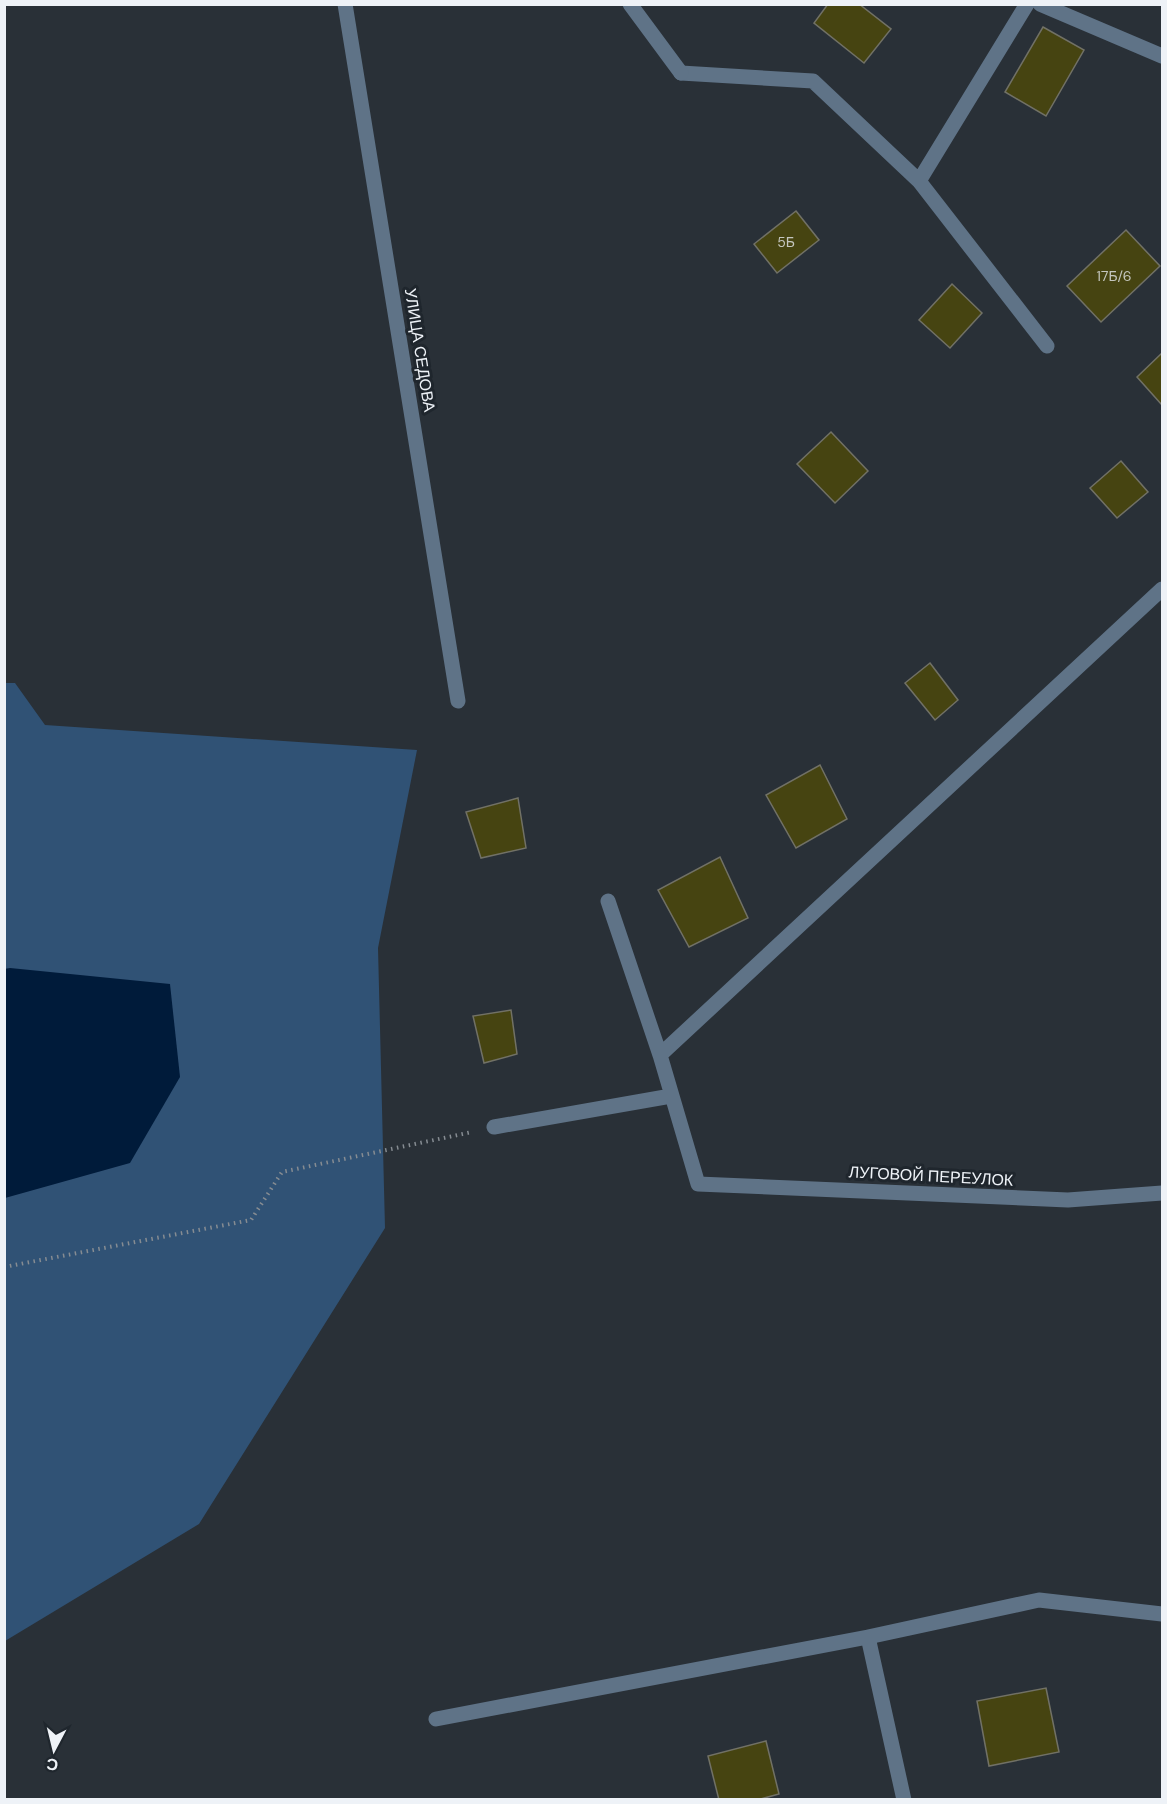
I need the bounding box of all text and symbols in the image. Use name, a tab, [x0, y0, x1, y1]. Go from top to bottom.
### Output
house number: 5Б	[777, 233, 795, 251]
house number: 17Б/6	[1097, 267, 1131, 285]
street label: УЛИЦА СЕДОВА	[400, 287, 440, 414]
street label: ЛУГОВОЙ ПЕРЕУЛОК	[848, 1161, 1014, 1191]
north arrow	[24, 1720, 84, 1780]
text: С	[45, 1753, 59, 1776]

